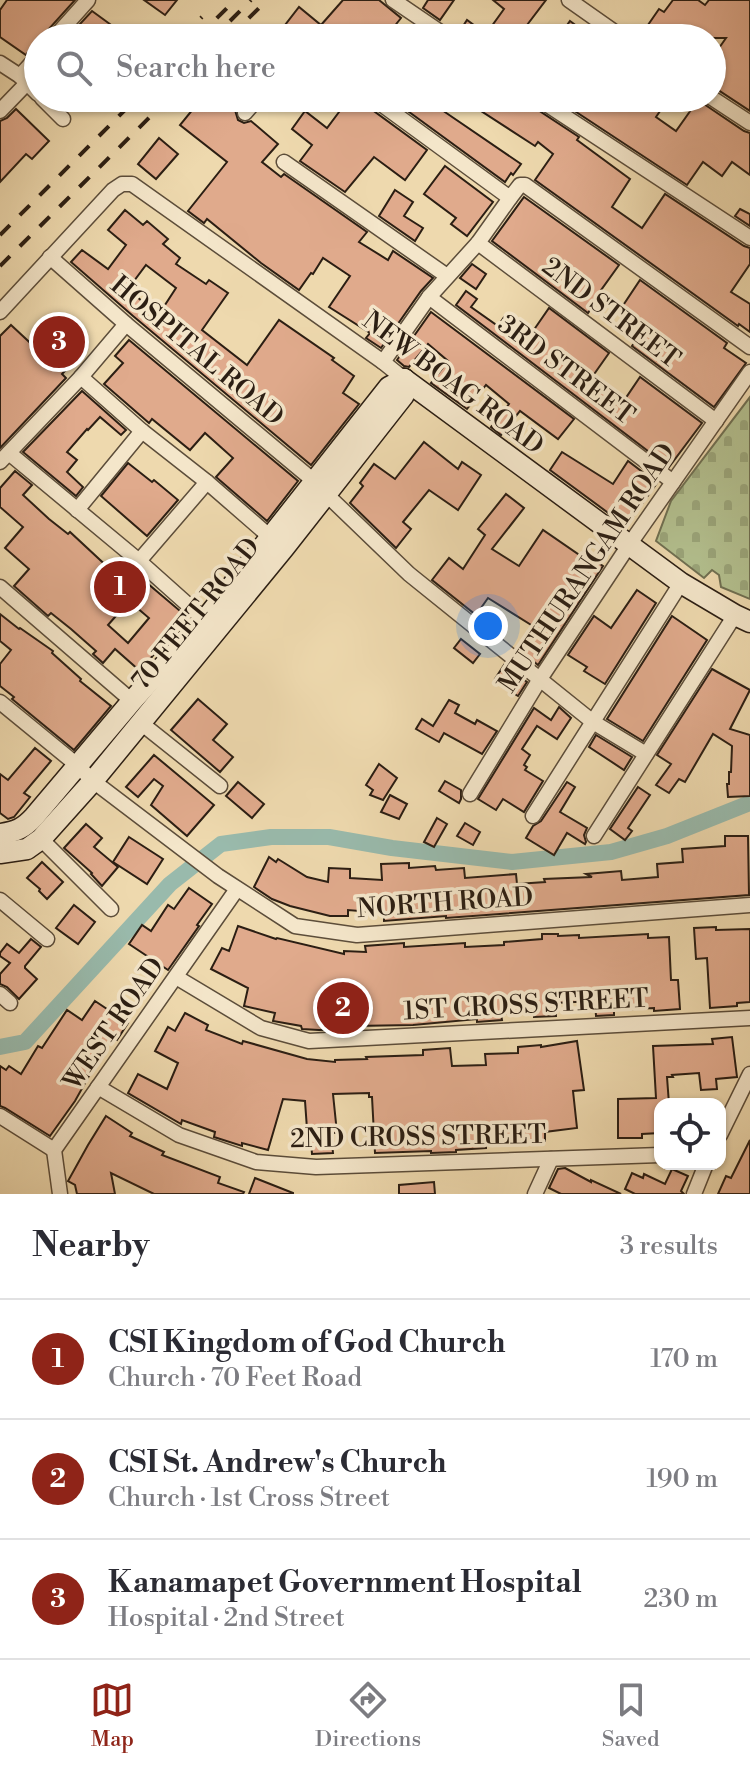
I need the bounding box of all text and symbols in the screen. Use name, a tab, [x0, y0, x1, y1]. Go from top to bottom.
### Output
search box	[24, 24, 726, 112]
icon: search	[52, 46, 96, 90]
text: Search here	[116, 49, 276, 87]
street label: 2ND STREET	[536, 251, 686, 375]
street label: HOSPITAL ROAD	[104, 269, 290, 433]
street label: NEW BOAG ROAD	[356, 305, 550, 461]
street label: 3RD STREET	[491, 308, 641, 432]
pin: 3	[33, 312, 85, 372]
street label: MUTHURANGAM ROAD	[492, 437, 682, 699]
street label: 70 FEET ROAD	[125, 532, 267, 696]
pin: 1	[94, 557, 146, 617]
your location	[468, 606, 508, 646]
street label: NORTH ROAD	[356, 881, 534, 925]
street label: WEST ROAD	[56, 951, 172, 1097]
pin: 2	[317, 978, 369, 1038]
street label: 1ST CROSS STREET	[402, 983, 650, 1027]
map controls	[654, 1098, 726, 1170]
button: locate	[654, 1098, 726, 1170]
street label: 2ND CROSS STREET	[290, 1119, 546, 1155]
text: Nearby	[32, 1225, 150, 1267]
text: 3 results	[620, 1230, 718, 1262]
text: CSI Kingdom of God Church	[108, 1324, 506, 1362]
text: 1	[52, 1343, 64, 1375]
text: 170 m	[650, 1343, 718, 1375]
text: Church · 70 Feet Road	[108, 1362, 362, 1394]
text: CSI St. Andrew's Church	[108, 1444, 447, 1482]
text: 2	[50, 1463, 66, 1495]
text: 190 m	[647, 1463, 718, 1495]
text: Church · 1st Cross Street	[108, 1482, 390, 1514]
text: Kanamapet Government Hospital	[108, 1564, 582, 1602]
text: 3	[50, 1583, 66, 1615]
text: 230 m	[643, 1583, 718, 1615]
text: Hospital · 2nd Street	[108, 1602, 345, 1634]
tab: Map	[90, 1678, 134, 1753]
tab: Directions	[315, 1678, 421, 1753]
tab: Saved	[602, 1678, 660, 1753]

